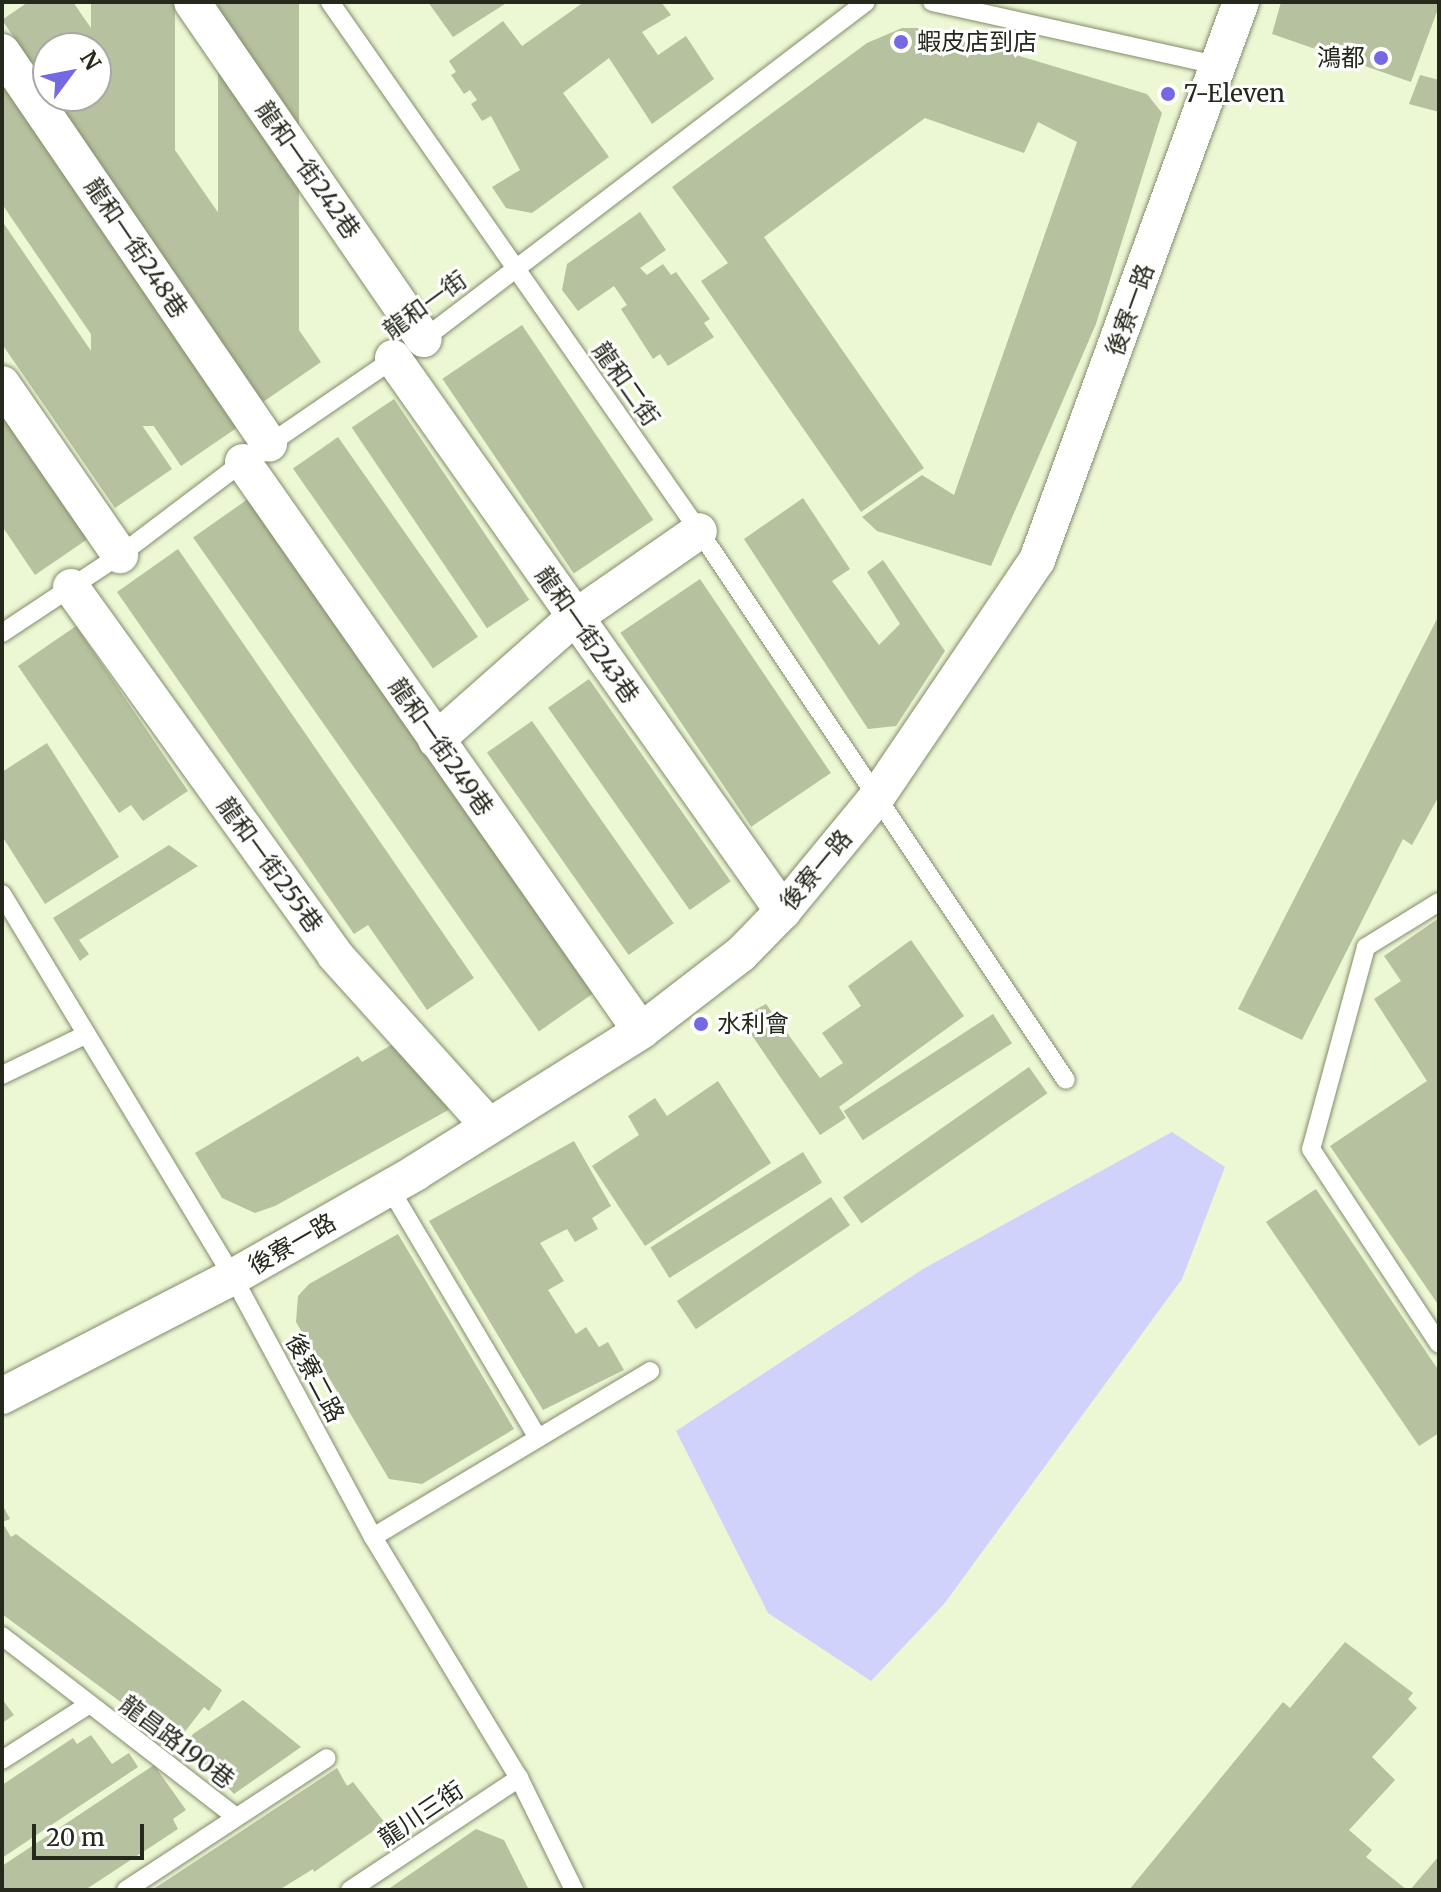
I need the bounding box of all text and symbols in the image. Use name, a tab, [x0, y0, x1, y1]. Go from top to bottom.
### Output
place label: 蝦皮店到店	[917, 28, 1037, 56]
north arrow	[32, 32, 112, 112]
marker: 蝦皮店到店	[892, 33, 910, 51]
place label: 鴻都	[1317, 44, 1365, 72]
text: N	[74, 46, 107, 75]
marker: 鴻都	[1372, 49, 1390, 67]
place label: 7-Eleven	[1184, 80, 1285, 108]
marker: 7-Eleven	[1159, 85, 1177, 103]
street label: 龍和一街242巷	[250, 96, 366, 244]
street label: 龍和一街248巷	[79, 173, 193, 323]
street label: 後寮一路	[1100, 260, 1160, 360]
street label: 龍和一街	[378, 265, 472, 345]
street label: 龍和二街	[587, 336, 665, 432]
street label: 龍和一街243巷	[529, 561, 645, 709]
street label: 龍和一街249巷	[383, 673, 499, 821]
street label: 龍和一街255巷	[211, 792, 329, 938]
street label: 後寮一路	[774, 824, 858, 916]
place label: 水利會	[717, 1010, 789, 1038]
marker: 水利會	[692, 1015, 710, 1033]
street label: 後寮一路	[243, 1208, 341, 1280]
street label: 後寮二路	[280, 1329, 350, 1427]
street label: 龍昌路190巷	[114, 1690, 240, 1794]
street label: 龍川三街	[373, 1775, 469, 1853]
scale bar	[36, 1808, 148, 1858]
text: 20 m	[46, 1822, 105, 1853]

